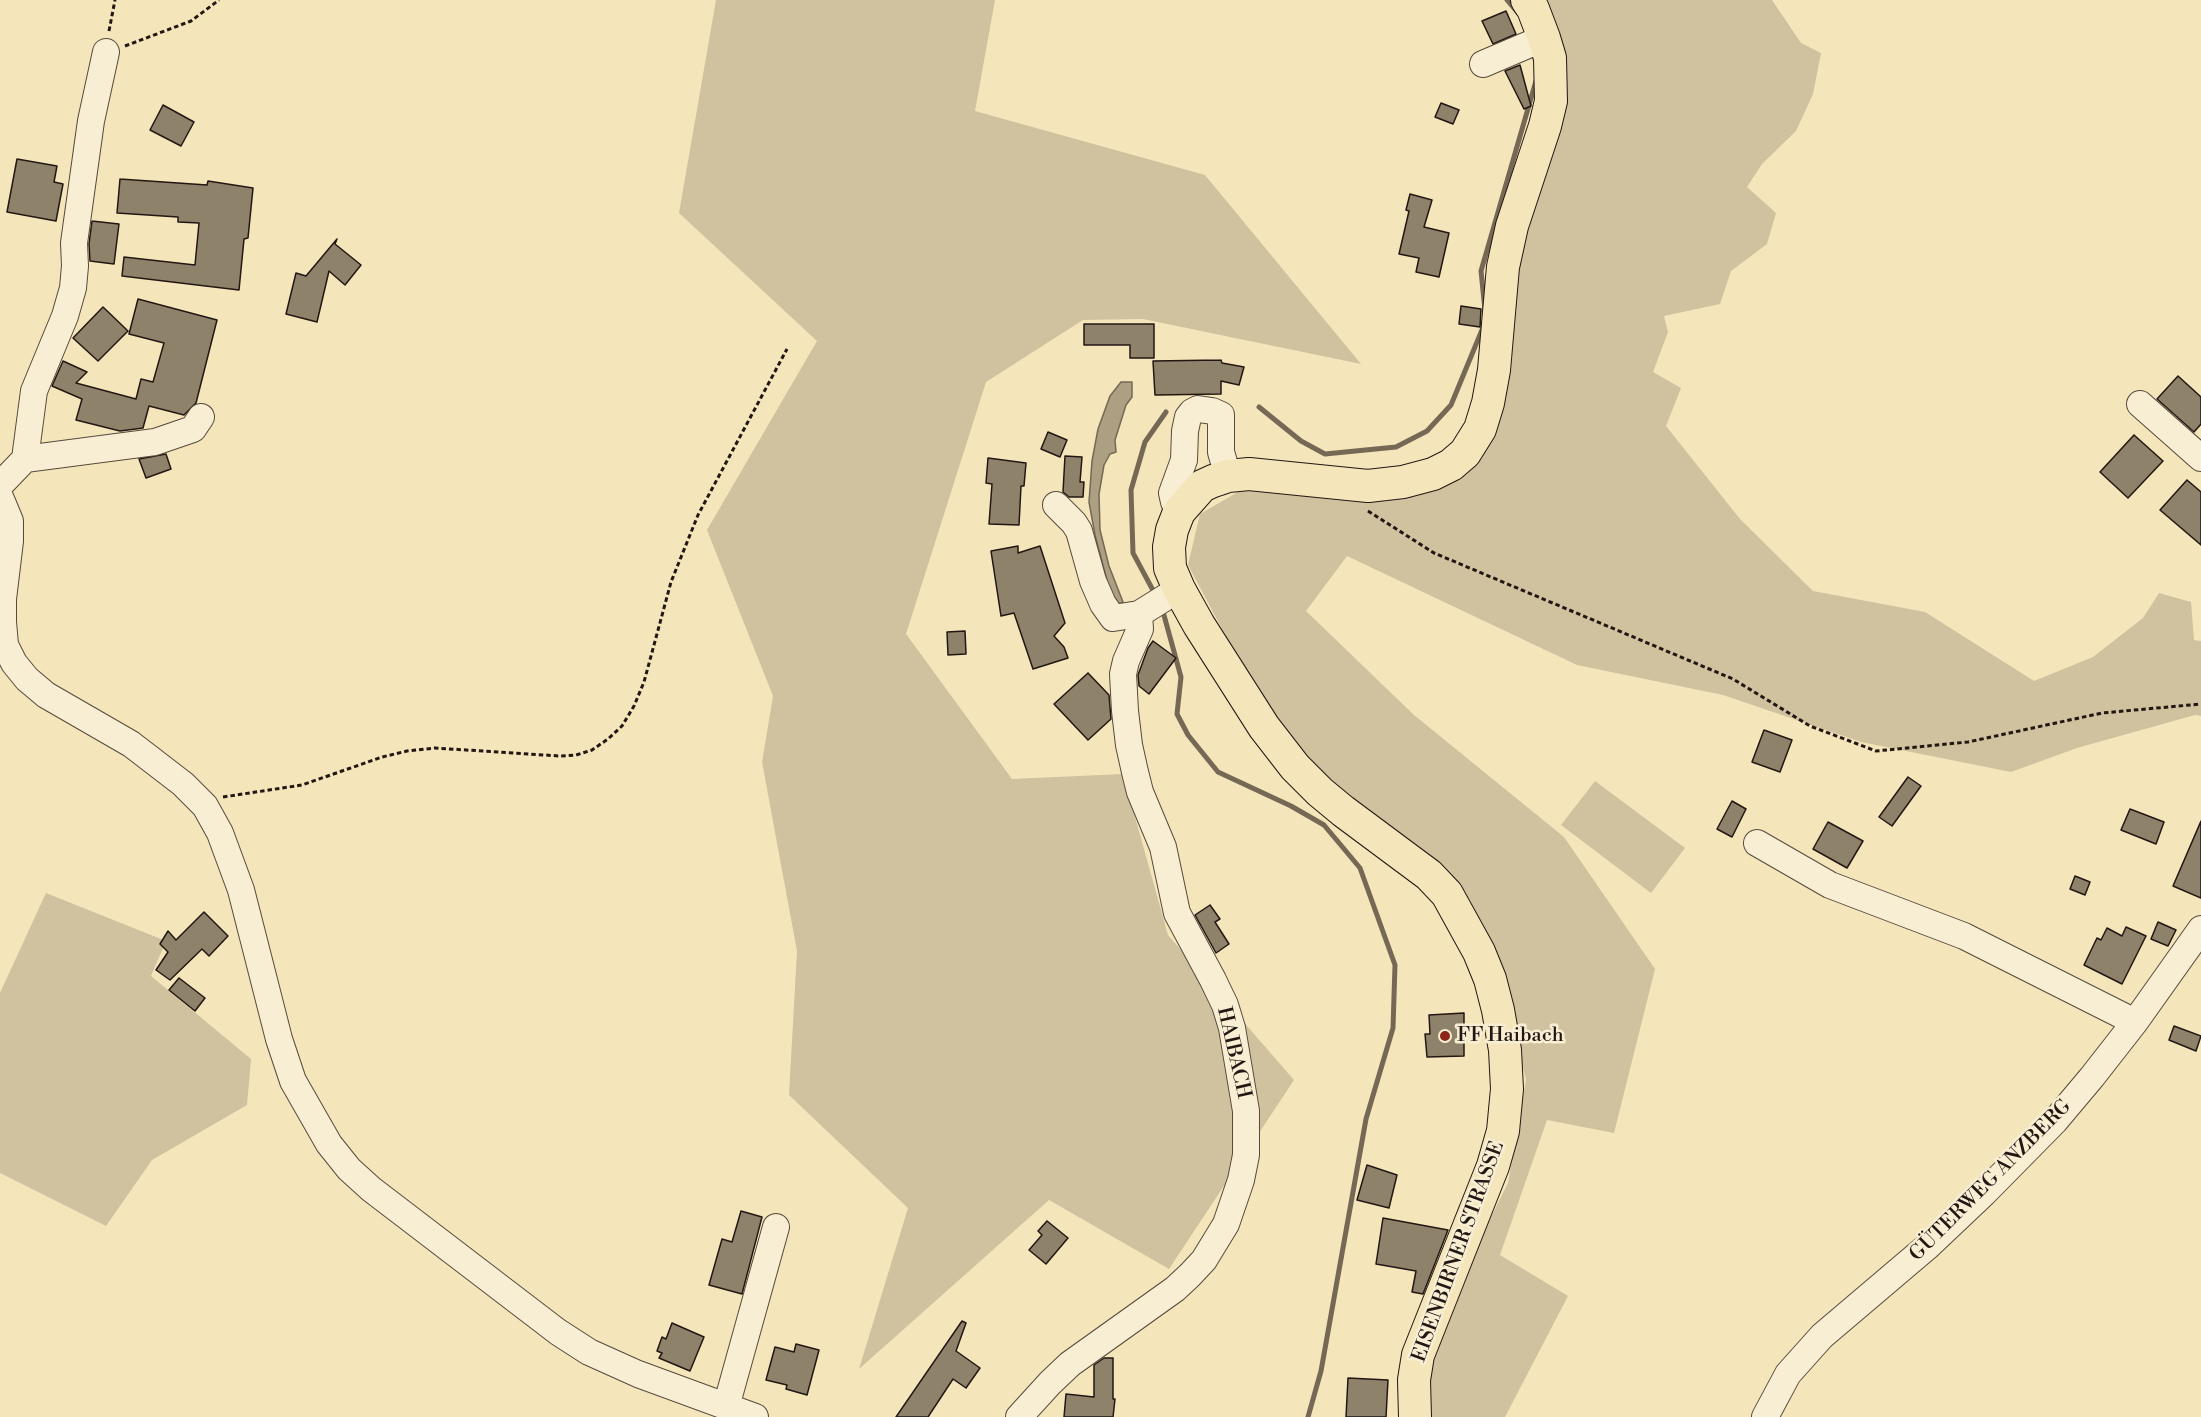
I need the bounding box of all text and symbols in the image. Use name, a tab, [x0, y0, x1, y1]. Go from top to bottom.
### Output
street label: HAIBACH	[1211, 1005, 1255, 1101]
place label: FF Haibach	[1457, 1024, 1564, 1048]
marker: FF Haibach	[1438, 1029, 1452, 1043]
street label: GÜTERWEG ANZBERG	[1905, 1095, 2077, 1267]
street label: EISENBIRNER STRASSE	[1408, 1138, 1510, 1366]

